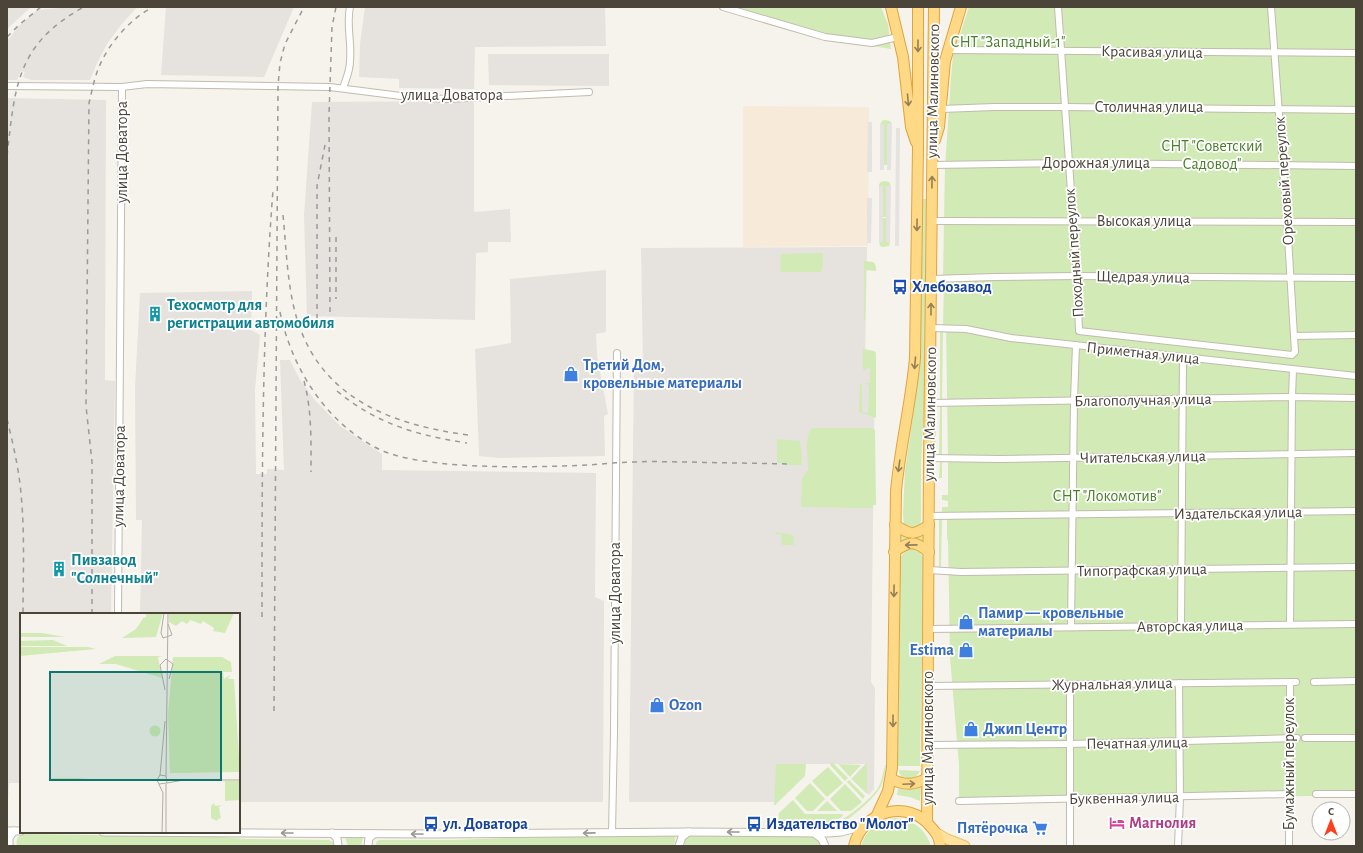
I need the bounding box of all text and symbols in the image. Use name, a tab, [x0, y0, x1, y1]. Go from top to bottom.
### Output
street label: улица Малиновского	[924, 24, 943, 159]
park label: СНТ "Западный-1"	[950, 34, 1066, 50]
one-way arrow	[914, 39, 922, 52]
street label: Красивая улица	[1101, 43, 1203, 62]
street label: улица Доватора	[400, 87, 503, 104]
one-way arrow	[905, 93, 912, 106]
street label: Столичная улица	[1095, 99, 1203, 116]
street label: улица Доватора	[114, 101, 131, 204]
street label: Ореховый переулок	[1271, 115, 1297, 246]
park label: СНТ "Советский Садовод"	[1161, 138, 1263, 172]
street label: Дорожная улица	[1042, 155, 1150, 172]
one-way arrow	[928, 176, 936, 189]
street label: Походный переулок	[1061, 187, 1087, 318]
street label: Высокая улица	[1096, 213, 1192, 230]
one-way arrow	[913, 218, 921, 231]
street label: Щедрая улица	[1096, 268, 1190, 287]
bus stop icon: Хлебозавод	[891, 278, 909, 296]
place label: Хлебозавод	[912, 279, 992, 295]
place label: Техосмотр для регистрации автомобиля	[167, 297, 335, 331]
one-way arrow	[927, 303, 935, 316]
building icon: Техосмотр для регистрации автомобиля	[146, 305, 164, 323]
street label: Приметная улица	[1085, 339, 1200, 368]
street label: улица Малиновского	[921, 347, 940, 482]
place label: Третий Дом, кровельные материалы	[583, 357, 742, 391]
one-way arrow	[911, 357, 918, 370]
shop icon: Третий Дом, кровельные материалы	[562, 365, 580, 383]
street label: Благополучная улица	[1074, 391, 1212, 410]
street label: улица Доватора	[110, 425, 129, 528]
street label: Читательская улица	[1080, 448, 1206, 467]
one-way arrow	[895, 459, 903, 472]
park label: СНТ "Локомотив"	[1053, 488, 1162, 504]
street label: Издательская улица	[1174, 504, 1302, 523]
one-way arrow	[905, 541, 918, 548]
street label: улица Доватора	[607, 542, 624, 645]
place label: Пивзавод "Солнечный"	[71, 552, 159, 586]
building icon: Пивзавод "Солнечный"	[50, 560, 68, 578]
street label: Типографская улица	[1077, 561, 1207, 580]
one-way arrow	[890, 584, 898, 597]
place label: Памир — кровельные материалы	[978, 605, 1124, 639]
inset map	[20, 613, 240, 833]
shop icon: Памир — кровельные материалы	[957, 613, 975, 631]
street label: Авторская улица	[1136, 617, 1244, 636]
shop icon: Estima	[957, 641, 975, 659]
place label: Estima	[910, 642, 954, 658]
street label: улица Малиновского	[920, 671, 937, 806]
street label: Журнальная улица	[1051, 675, 1173, 694]
shop icon: Ozon	[648, 696, 666, 714]
place label: Ozon	[669, 697, 702, 713]
street label: Бумажный переулок	[1281, 697, 1298, 830]
one-way arrow	[889, 714, 896, 727]
shop icon: Джип Центр	[962, 720, 980, 738]
place label: Джип Центр	[983, 721, 1067, 737]
street label: Печатная улица	[1086, 734, 1188, 753]
one-way arrow	[903, 780, 916, 787]
street label: Буквенная улица	[1069, 789, 1179, 808]
north arrow	[1311, 801, 1351, 841]
text: С	[1328, 806, 1334, 817]
hotel icon: Магнолия	[1108, 814, 1126, 832]
bus stop icon: ул. Доватора	[422, 815, 440, 833]
bus stop icon: Издательство "Молот"	[745, 815, 763, 833]
place label: Магнолия	[1129, 815, 1196, 831]
place label: ул. Доватора	[442, 816, 528, 833]
place label: Издательство "Молот"	[766, 816, 914, 832]
supermarket icon: Пятёрочка	[1031, 819, 1049, 837]
place label: Пятёрочка	[957, 820, 1028, 836]
one-way arrow	[727, 828, 740, 836]
one-way arrow	[281, 829, 294, 837]
one-way arrow	[583, 829, 596, 837]
one-way arrow	[411, 830, 424, 838]

